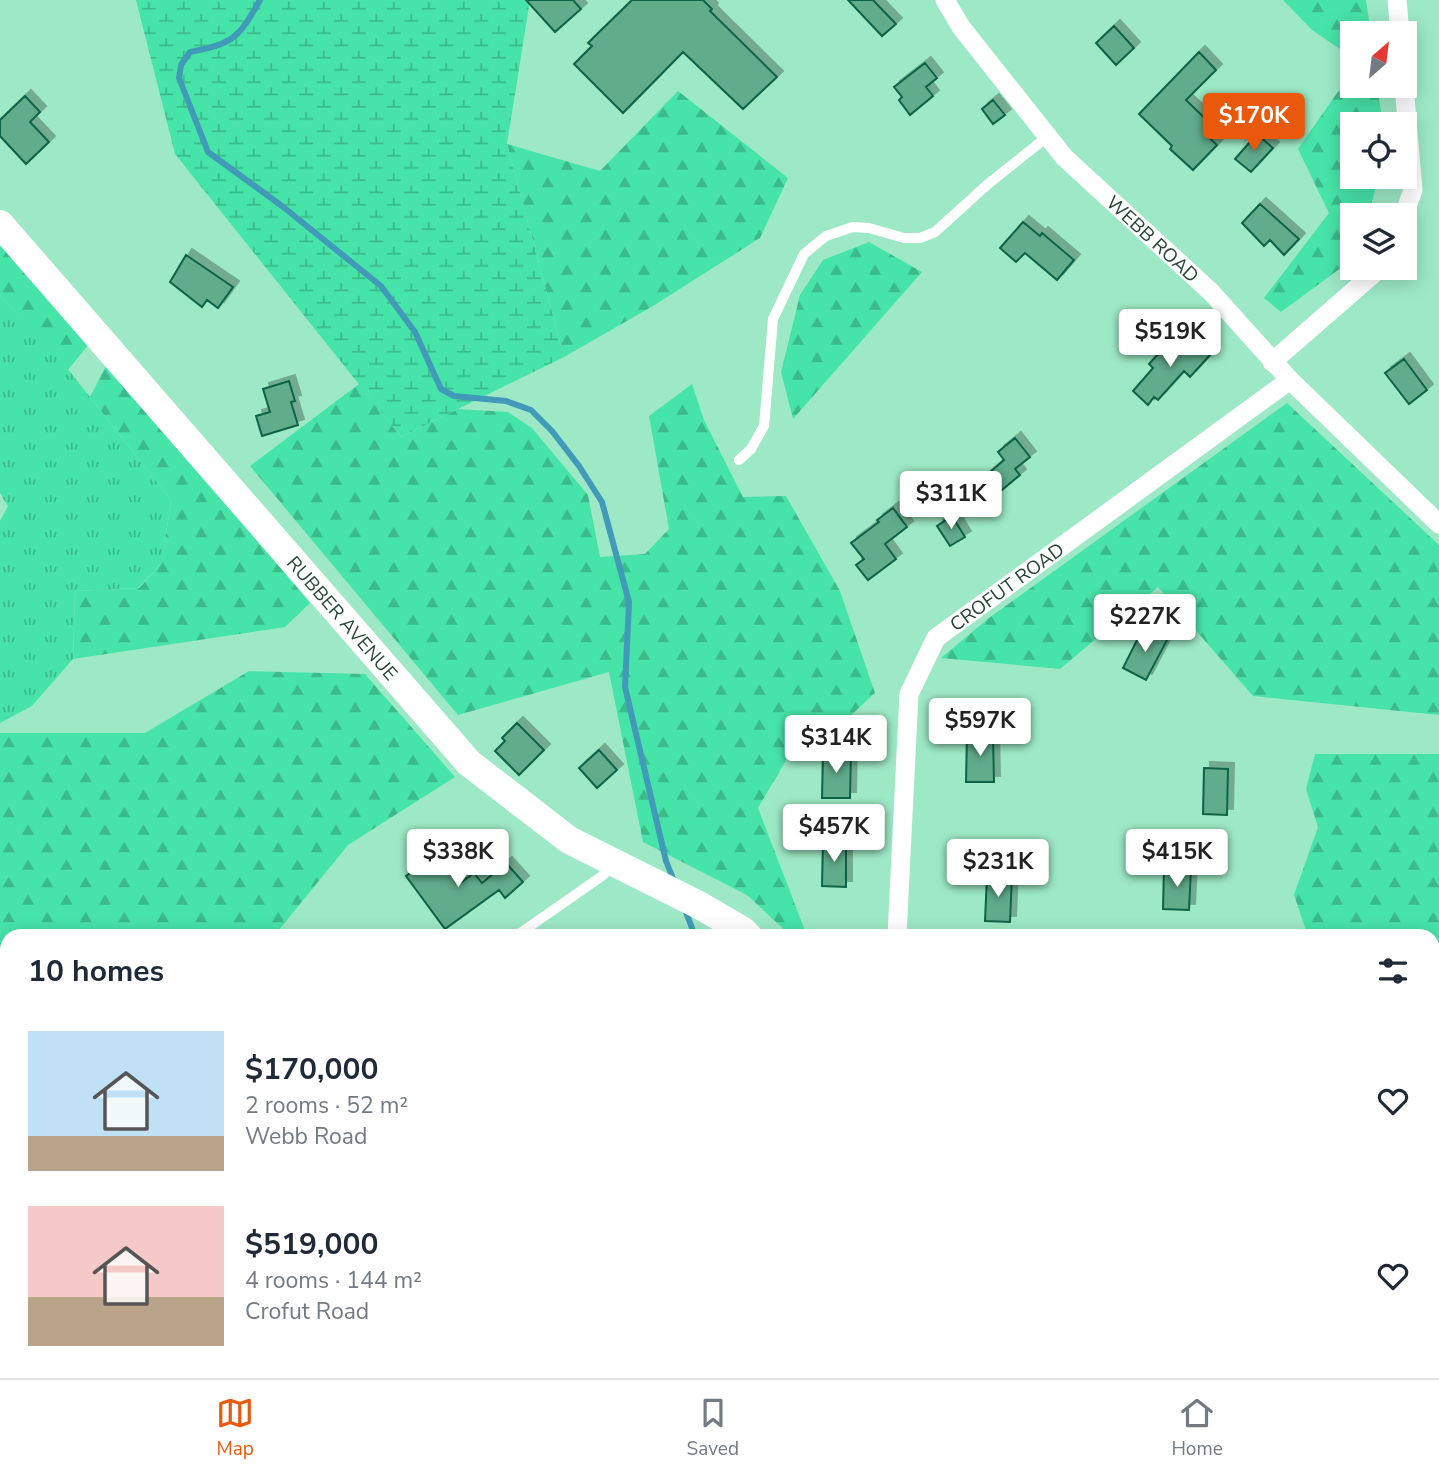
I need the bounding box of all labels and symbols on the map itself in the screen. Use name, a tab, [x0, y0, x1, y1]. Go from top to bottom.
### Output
north arrow	[1340, 21, 1418, 98]
pin: $170K	[1205, 94, 1303, 153]
street label: WEBB ROAD	[1100, 190, 1204, 289]
pin: $519K	[1121, 310, 1219, 369]
pin: $311K	[902, 472, 1000, 531]
street label: CROFUT ROAD	[945, 537, 1070, 638]
street label: RUBBER AVENUE	[281, 551, 403, 686]
pin: $227K	[1096, 594, 1194, 654]
pin: $597K	[931, 698, 1029, 758]
pin: $314K	[787, 716, 885, 775]
pin: $457K	[785, 804, 883, 864]
pin: $338K	[409, 830, 507, 889]
pin: $415K	[1128, 830, 1226, 889]
pin: $231K	[949, 839, 1047, 899]

